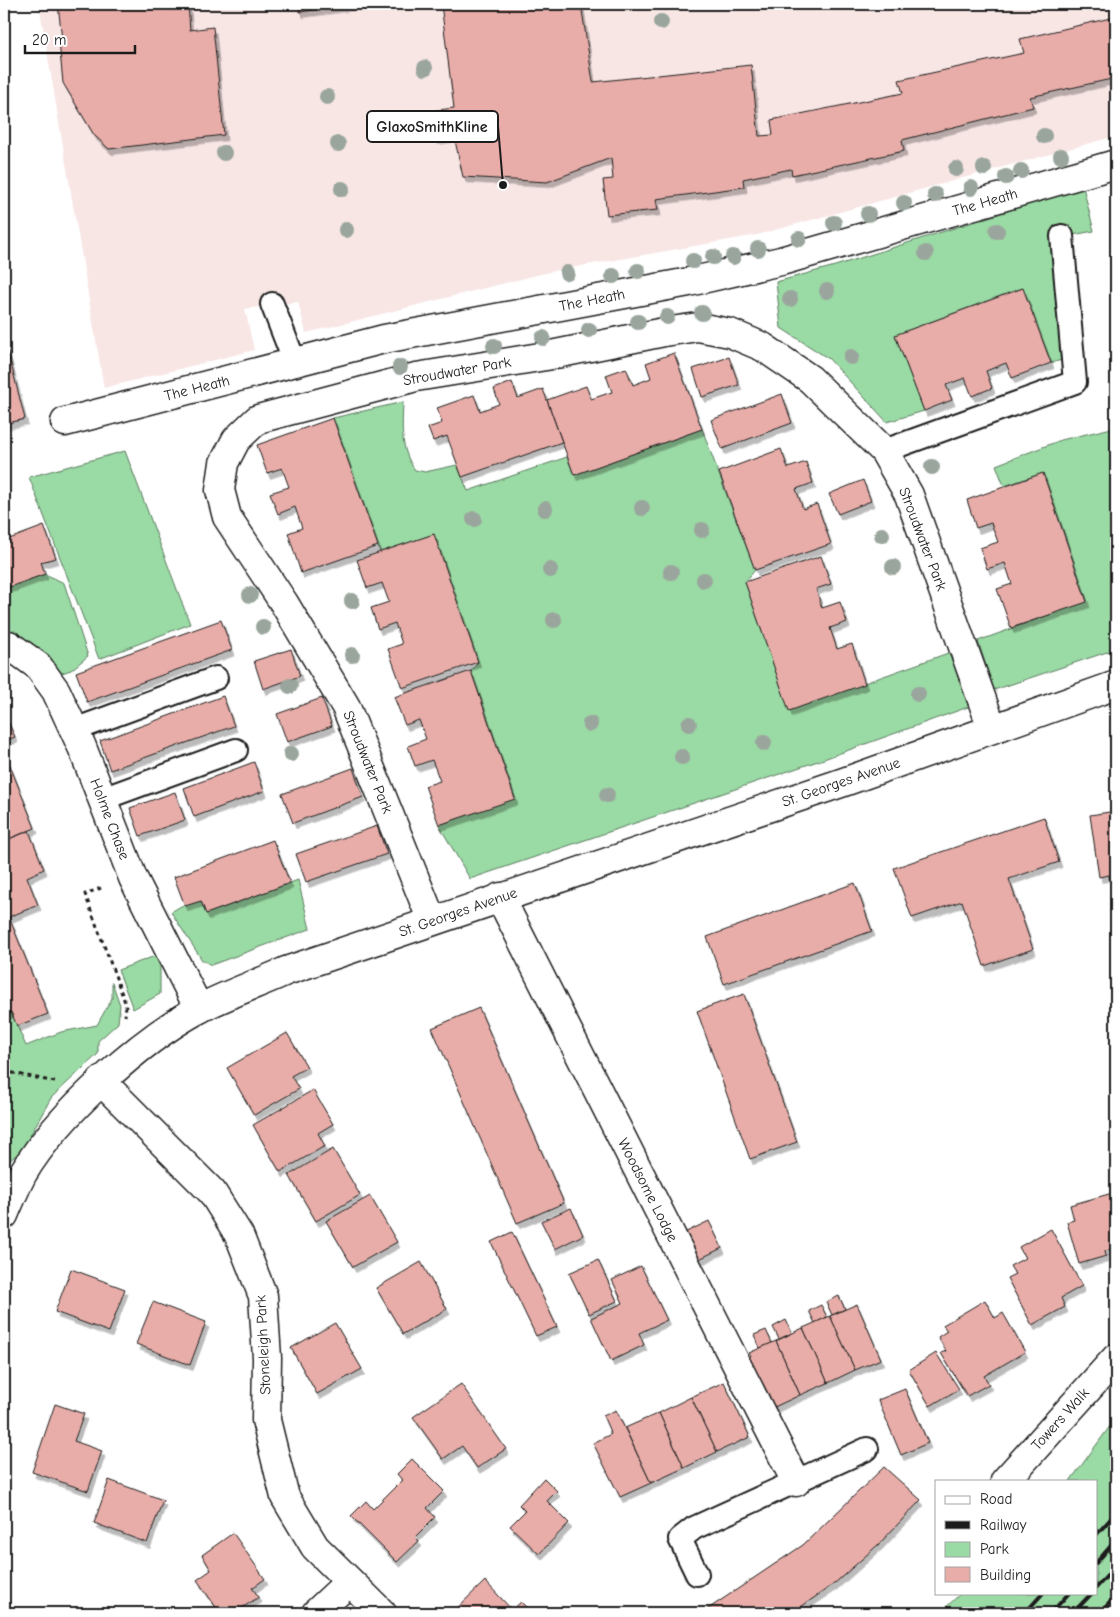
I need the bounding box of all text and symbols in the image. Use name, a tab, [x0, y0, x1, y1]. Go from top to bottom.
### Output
scale bar	[25, 22, 135, 54]
text: 20 m	[32, 31, 66, 49]
callout: GlaxoSmithKline	[367, 111, 498, 142]
text: GlaxoSmithKline	[376, 118, 488, 136]
street label: The Heath	[950, 184, 1020, 220]
street label: The Heath	[557, 285, 627, 315]
street label: Stroudwater Park	[402, 353, 513, 389]
street label: The Heath	[162, 371, 232, 405]
street label: Stroudwater Park	[895, 485, 951, 594]
street label: Stroudwater Park	[339, 708, 397, 817]
street label: St. Georges Avenue	[779, 753, 903, 811]
street label: Holme Chase	[86, 776, 134, 863]
street label: St. Georges Avenue	[396, 883, 520, 941]
street label: Woodsome Lodge	[614, 1135, 682, 1245]
street label: Stoneleigh Park	[251, 1294, 275, 1395]
street label: Towers Walk	[1027, 1383, 1093, 1454]
legend	[935, 1480, 1098, 1594]
text: Road	[980, 1490, 1012, 1508]
text: Railway	[980, 1516, 1027, 1534]
text: Park	[980, 1540, 1009, 1558]
text: Building	[980, 1566, 1031, 1584]

